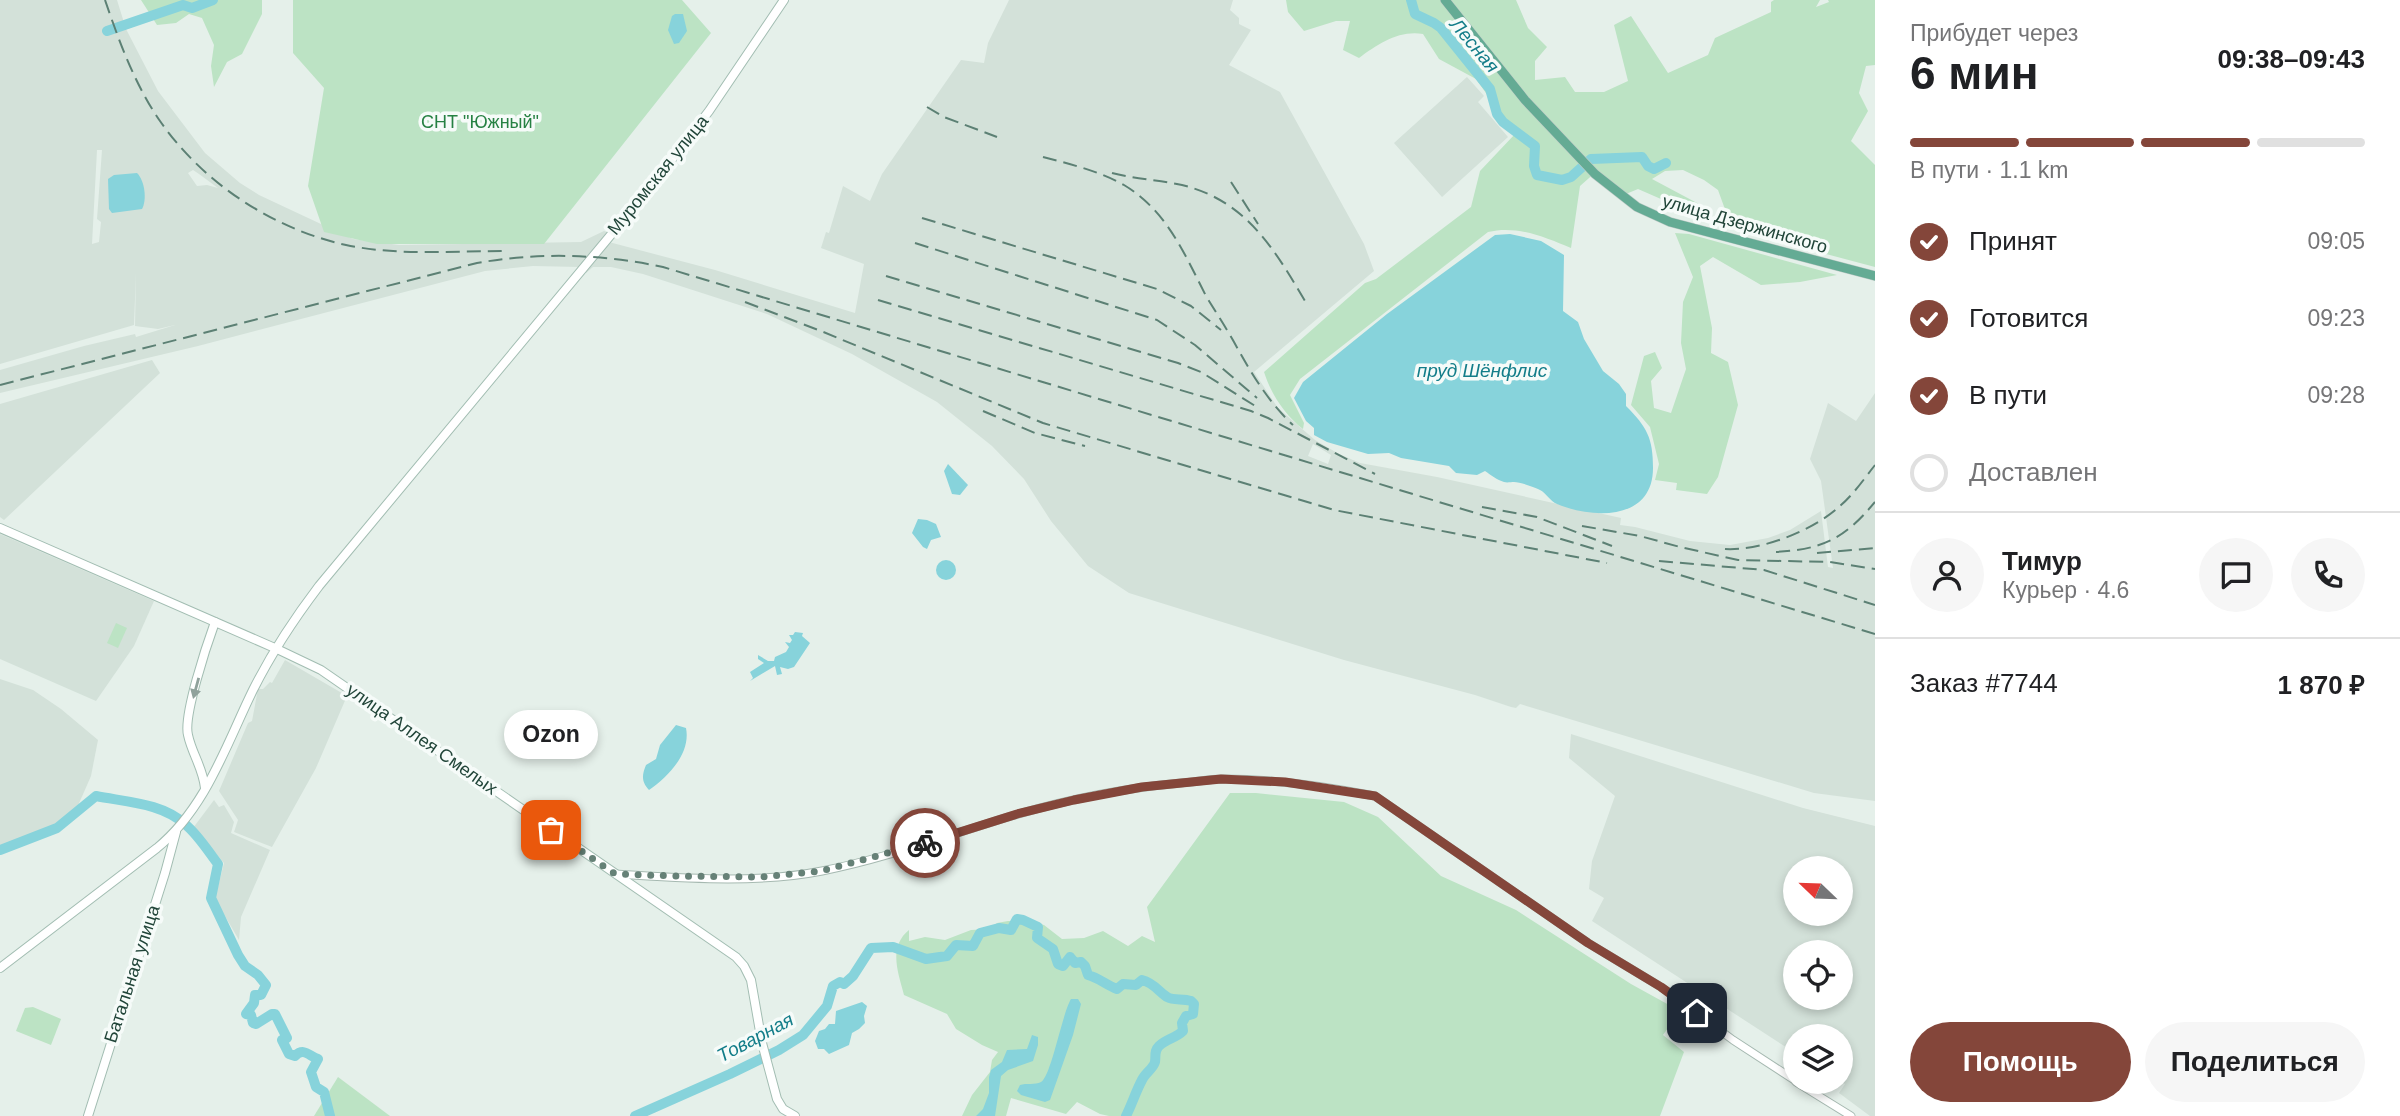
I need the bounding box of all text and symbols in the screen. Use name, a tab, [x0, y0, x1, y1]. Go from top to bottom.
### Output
water label: Лесная	[1445, 13, 1503, 77]
text: Прибудет через	[1910, 20, 2078, 46]
text: 09:38–09:43	[2218, 44, 2365, 74]
text: 6 мин	[1910, 47, 2038, 99]
street label: Муромская улица	[604, 110, 713, 239]
park label: СНТ "Южный"	[421, 112, 539, 132]
text: В пути · 1.1 km	[1910, 157, 2069, 183]
street label: улица Дзержинского	[1660, 191, 1830, 257]
icon: check	[1910, 223, 1948, 261]
text: Принят	[1969, 226, 2057, 256]
text: 09:05	[2307, 228, 2365, 254]
icon: check	[1910, 300, 1948, 338]
text: Готовится	[1969, 303, 2088, 333]
text: 09:23	[2307, 305, 2365, 331]
water label: пруд Шёнфлис	[1417, 360, 1548, 381]
icon: check	[1910, 377, 1948, 415]
text: В пути	[1969, 380, 2047, 410]
text: 09:28	[2307, 382, 2365, 408]
text: Доставлен	[1969, 457, 2098, 487]
button: person	[1910, 538, 1984, 612]
button: chat	[2199, 538, 2273, 612]
button: phone	[2291, 538, 2365, 612]
text: Тимур	[2002, 546, 2082, 576]
text: Курьер · 4.6	[2002, 577, 2129, 603]
text: Заказ #7744	[1910, 668, 2058, 698]
text: 1 870 ₽	[2278, 670, 2365, 700]
one-way arrow	[190, 677, 201, 699]
street label: улица Аллея Смелых	[343, 679, 501, 799]
callout: Ozon	[504, 711, 598, 760]
text: Ozon	[522, 721, 580, 747]
pin	[521, 800, 581, 860]
courier	[890, 808, 960, 878]
icon: bag	[532, 811, 570, 849]
icon: bike	[906, 824, 944, 862]
north arrow	[1783, 856, 1853, 926]
map controls	[1783, 856, 1853, 1094]
street label: Батальная улица	[100, 902, 164, 1045]
button: locate	[1783, 940, 1853, 1010]
pin	[1667, 983, 1727, 1043]
icon: home	[1678, 994, 1716, 1032]
water label: Товарная	[714, 1009, 797, 1066]
button: Помощь	[1910, 1022, 2131, 1102]
button: Поделиться	[2145, 1022, 2365, 1102]
button: layers	[1783, 1024, 1853, 1094]

